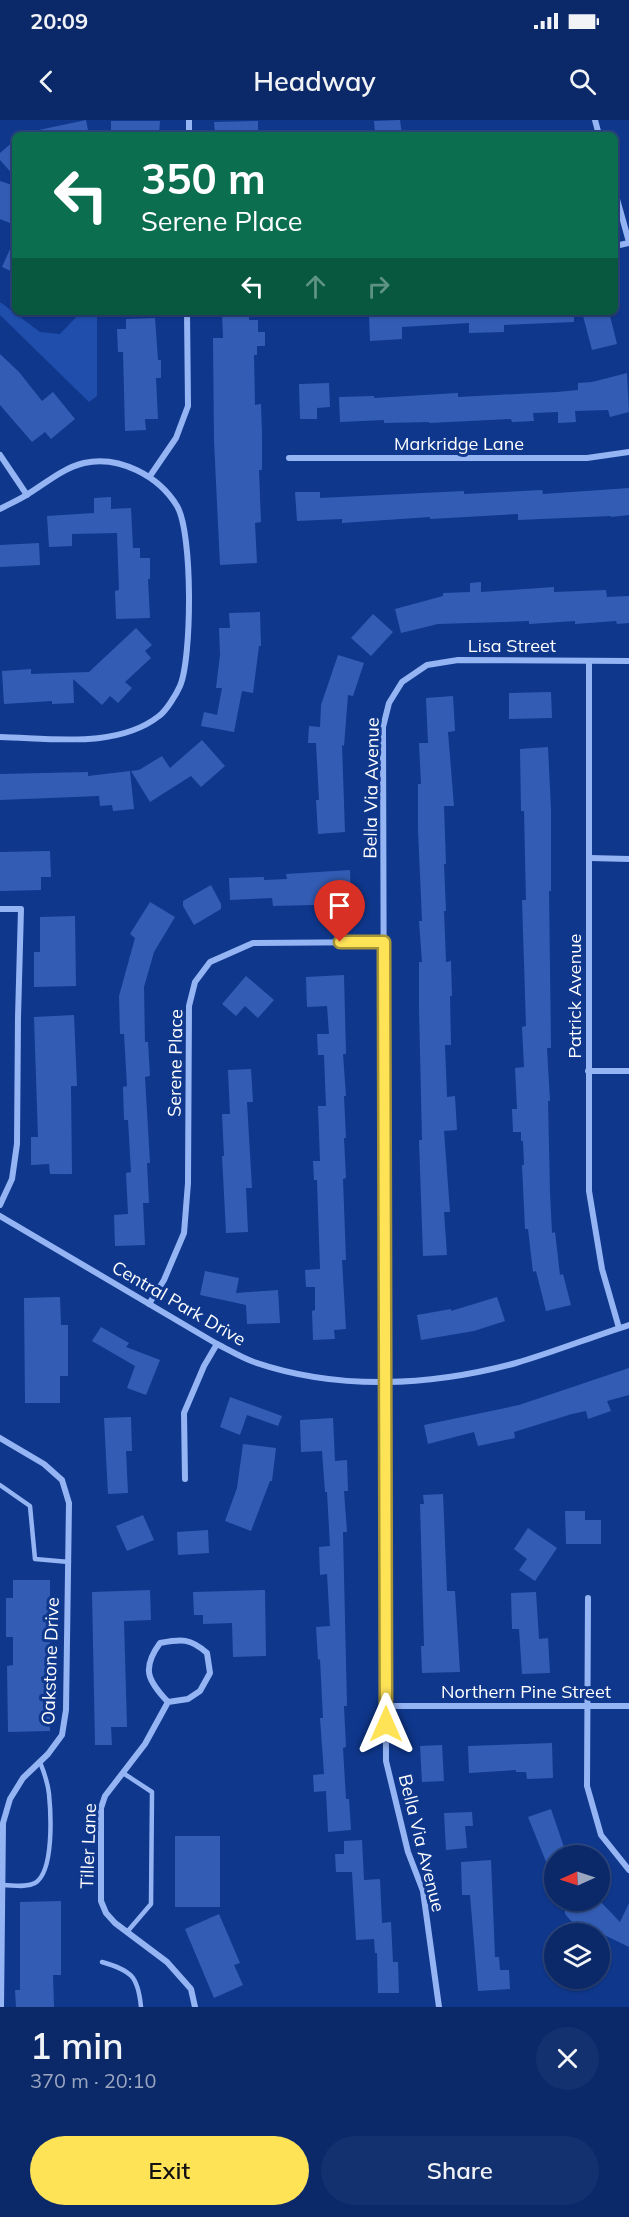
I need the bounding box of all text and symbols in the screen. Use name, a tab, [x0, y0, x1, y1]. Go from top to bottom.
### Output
text: 20:09	[30, 7, 88, 35]
text: Headway	[253, 64, 376, 98]
icon: back	[30, 65, 63, 98]
icon: search	[566, 65, 599, 98]
text: 350 m	[141, 152, 266, 205]
icon: left	[42, 156, 120, 234]
text: Serene Place	[141, 204, 302, 238]
icon: left	[236, 270, 269, 303]
icon: ahead	[299, 270, 332, 303]
icon: right	[362, 270, 395, 303]
street label: Markridge Lane	[394, 432, 524, 455]
street label: Lisa Street	[468, 634, 556, 657]
street label: Bella Via Avenue	[358, 717, 384, 859]
pin	[314, 880, 365, 942]
icon: arrive	[323, 889, 356, 922]
street label: Patrick Avenue	[563, 934, 586, 1058]
street label: Serene Place	[163, 1009, 187, 1117]
street label: Central Park Drive	[108, 1255, 250, 1351]
street label: Oakstone Drive	[36, 1597, 64, 1725]
street label: Northern Pine Street	[441, 1680, 611, 1703]
position arrow	[354, 1692, 418, 1756]
street label: Bella Via Avenue	[394, 1772, 450, 1914]
street label: Tiller Lane	[75, 1803, 101, 1889]
north arrow	[544, 1845, 610, 1911]
map controls	[544, 1845, 610, 1989]
button: layers	[544, 1923, 610, 1989]
text: 1 min	[30, 2023, 124, 2068]
button: close	[536, 2027, 599, 2090]
text: 370 m · 20:10	[30, 2068, 156, 2093]
button: Exit	[30, 2136, 309, 2205]
button: Share	[321, 2136, 599, 2205]

